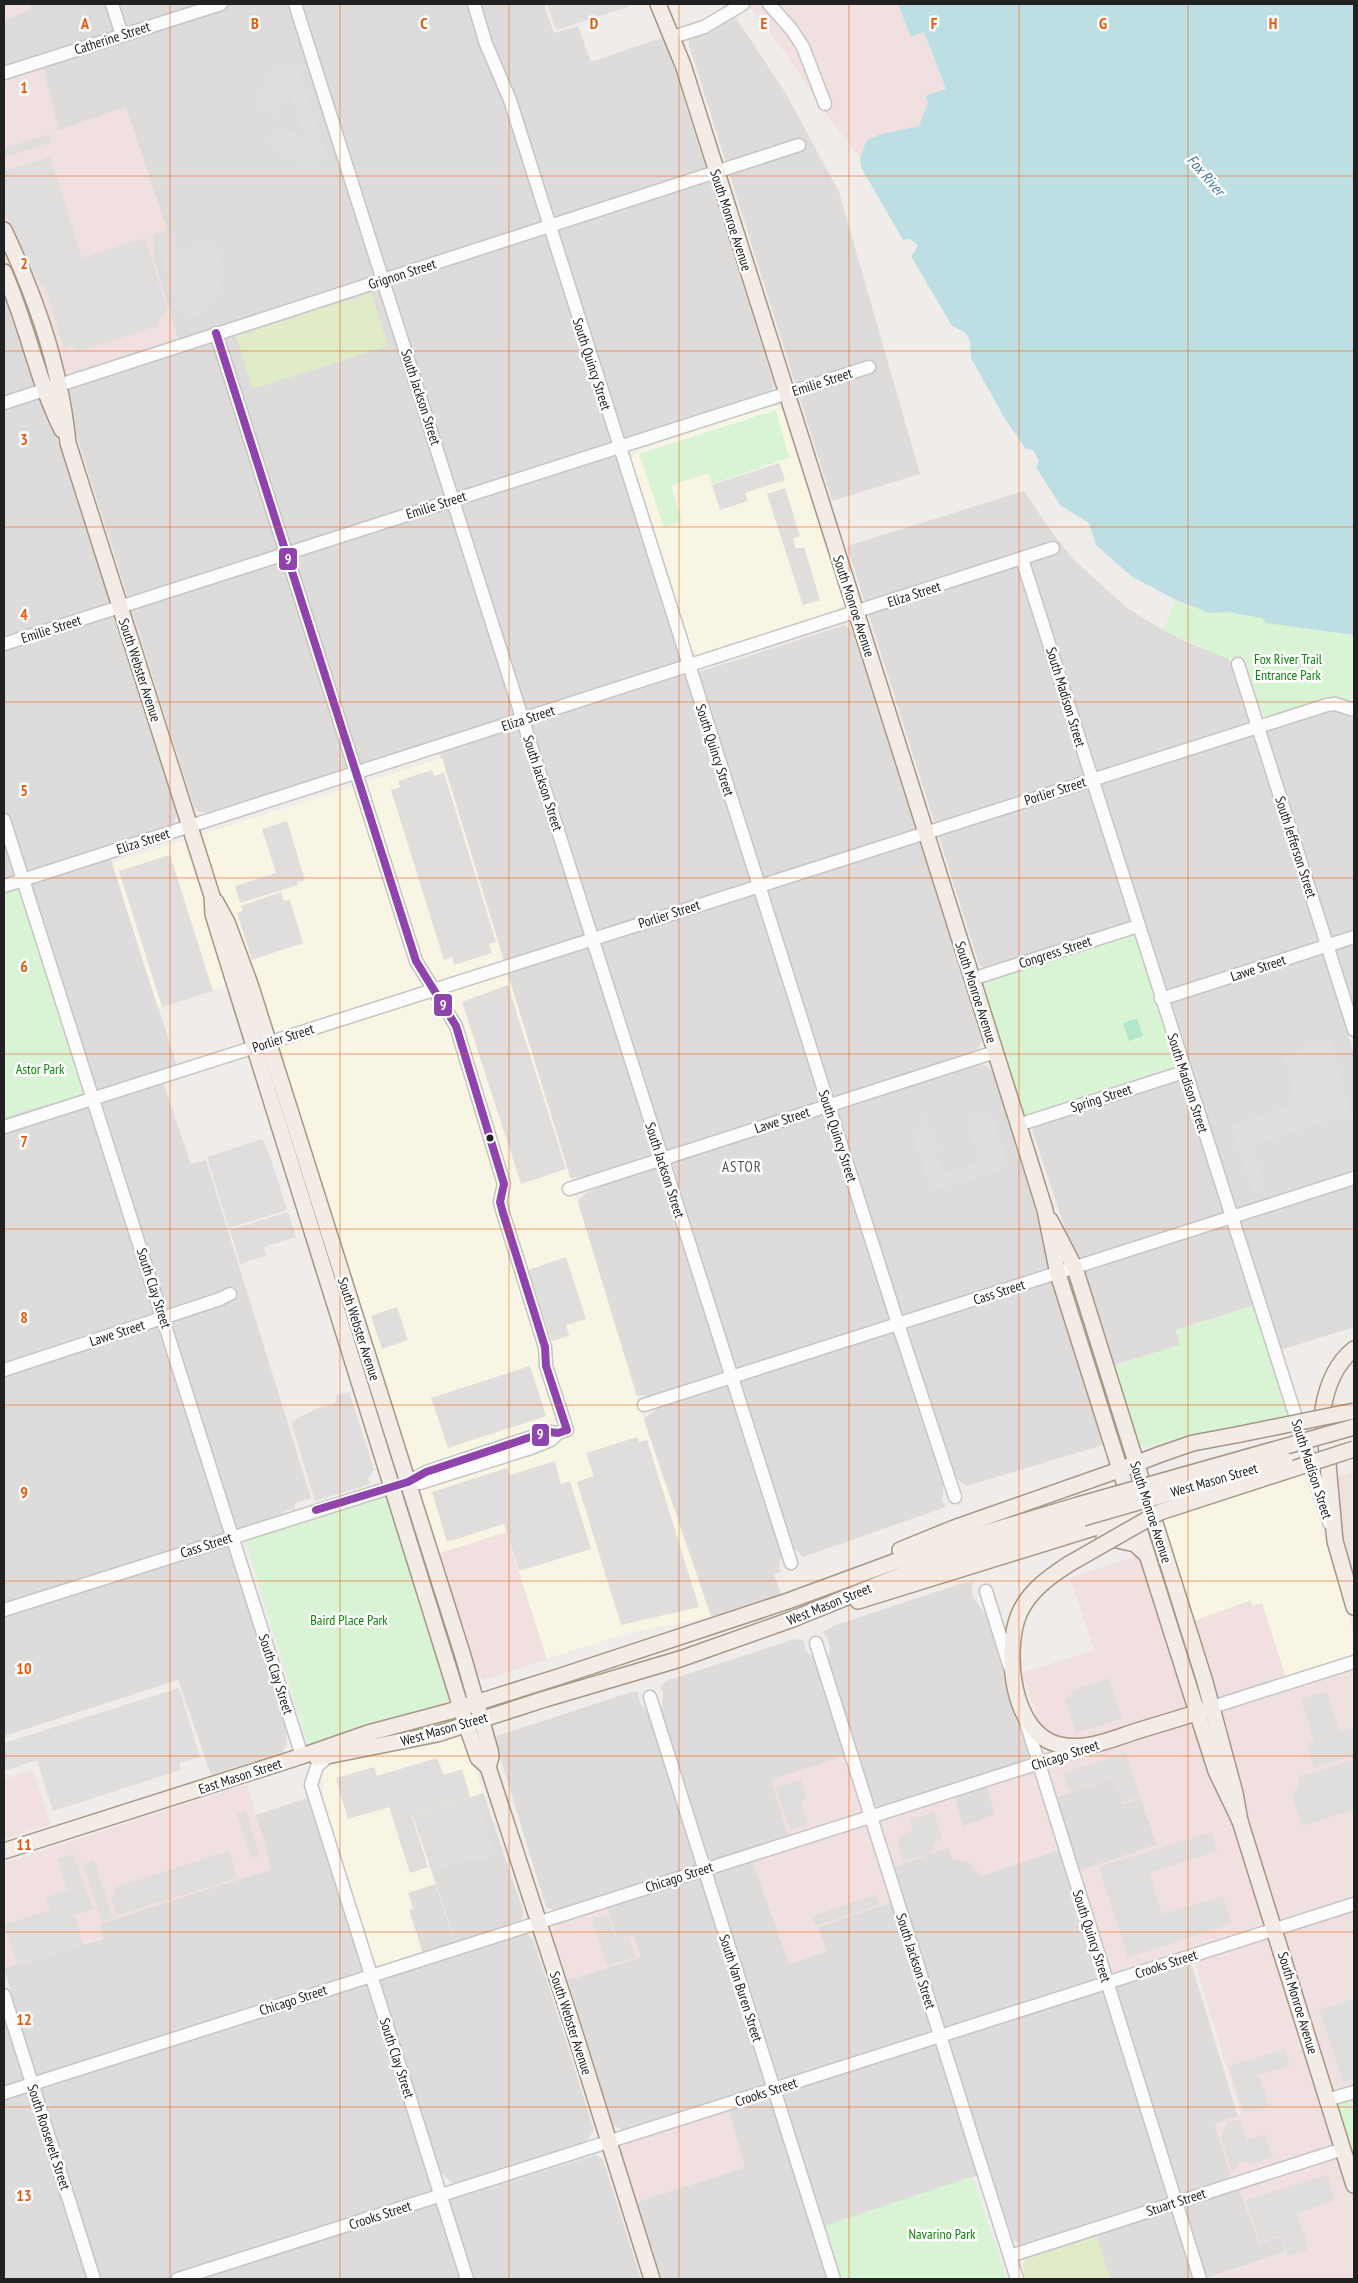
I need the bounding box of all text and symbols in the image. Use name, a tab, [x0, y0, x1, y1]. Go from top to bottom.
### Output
text: A	[80, 13, 90, 33]
text: B	[251, 13, 259, 33]
text: C	[420, 13, 428, 33]
text: D	[590, 13, 599, 33]
text: E	[761, 13, 768, 33]
text: F	[931, 13, 938, 33]
text: G	[1099, 13, 1107, 33]
text: H	[1269, 13, 1277, 33]
street label: Catherine Street	[72, 17, 152, 59]
text: 1	[20, 77, 28, 97]
water label: Fox River	[1183, 151, 1230, 201]
street label: South Monroe Avenue	[706, 167, 756, 273]
text: 2	[20, 253, 28, 273]
street label: Grignon Street	[366, 255, 438, 293]
street label: South Quincy Street	[569, 316, 615, 412]
street label: South Jackson Street	[397, 347, 445, 447]
street label: Emilie Street	[790, 364, 854, 400]
text: 3	[20, 429, 28, 449]
street label: Emilie Street	[404, 487, 468, 523]
line badge: 9	[278, 547, 298, 571]
text: 9	[285, 550, 292, 568]
street label: South Monroe Avenue	[829, 553, 879, 659]
street label: Eliza Street	[885, 577, 943, 611]
text: 4	[20, 604, 28, 624]
street label: Emilie Street	[19, 611, 83, 647]
street label: South Webster Avenue	[115, 616, 165, 724]
street label: South Madison Street	[1042, 645, 1090, 749]
park label: Fox River Trail Entrance Park	[1254, 650, 1323, 684]
street label: Eliza Street	[499, 701, 557, 735]
street label: South Quincy Street	[692, 702, 738, 798]
street label: South Jackson Street	[519, 733, 567, 833]
street label: Porlier Street	[1022, 773, 1088, 809]
text: 5	[20, 780, 28, 800]
street label: South Jefferson Street	[1271, 794, 1321, 900]
street label: Eliza Street	[114, 824, 172, 858]
street label: Porlier Street	[636, 896, 702, 932]
street label: Congress Street	[1016, 932, 1094, 972]
street label: South Monroe Avenue	[951, 939, 1001, 1045]
street label: Lawe Street	[1228, 951, 1288, 985]
text: 6	[20, 956, 28, 976]
line badge: 9	[433, 993, 453, 1017]
text: 9	[440, 996, 447, 1014]
street label: Porlier Street	[250, 1020, 316, 1056]
street label: South Madison Street	[1163, 1031, 1213, 1135]
park label: Astor Park	[16, 1060, 65, 1078]
street label: Spring Street	[1068, 1080, 1134, 1116]
street label: South Quincy Street	[815, 1088, 861, 1184]
street label: Lawe Street	[752, 1103, 812, 1137]
street label: South Jackson Street	[641, 1120, 689, 1220]
text: 7	[20, 1131, 28, 1151]
unlabelled marker	[485, 1133, 495, 1143]
district label: ASTOR	[722, 1157, 762, 1176]
street label: South Clay Street	[133, 1246, 175, 1330]
street label: South Webster Avenue	[334, 1275, 384, 1383]
street label: Cass Street	[971, 1275, 1027, 1309]
text: 8	[20, 1307, 28, 1327]
street label: Lawe Street	[87, 1316, 147, 1350]
street label: South Madison Street	[1287, 1417, 1337, 1521]
line badge: 9	[531, 1423, 550, 1447]
text: 9	[537, 1425, 544, 1443]
street label: South Monroe Avenue	[1126, 1459, 1176, 1565]
street label: West Mason Street	[1168, 1459, 1260, 1501]
text: 9	[20, 1482, 28, 1502]
street label: Cass Street	[178, 1528, 234, 1562]
street label: West Mason Street	[784, 1579, 874, 1629]
park label: Baird Place Park	[310, 1611, 388, 1629]
street label: South Clay Street	[255, 1632, 297, 1716]
text: 10	[16, 1658, 32, 1678]
street label: West Mason Street	[398, 1708, 490, 1750]
street label: Chicago Street	[1029, 1736, 1101, 1774]
street label: East Mason Street	[196, 1754, 284, 1798]
text: 11	[16, 1834, 32, 1854]
street label: Chicago Street	[643, 1858, 715, 1896]
street label: South Quincy Street	[1069, 1888, 1115, 1984]
street label: South Jackson Street	[892, 1911, 940, 2011]
street label: South Van Buren Street	[715, 1932, 767, 2044]
street label: Crooks Street	[1133, 1945, 1199, 1982]
street label: South Monroe Avenue	[1274, 1950, 1322, 2056]
street label: South Webster Avenue	[546, 1969, 596, 2077]
street label: Chicago Street	[257, 1981, 329, 2019]
text: 12	[16, 2009, 32, 2029]
street label: South Clay Street	[376, 2016, 418, 2100]
street label: Crooks Street	[733, 2073, 799, 2110]
street label: South Roosevelt Street	[23, 2082, 75, 2192]
street label: Stuart Street	[1144, 2184, 1208, 2220]
text: 13	[16, 2185, 32, 2205]
street label: Crooks Street	[347, 2196, 413, 2233]
park label: Navarino Park	[908, 2225, 976, 2243]

